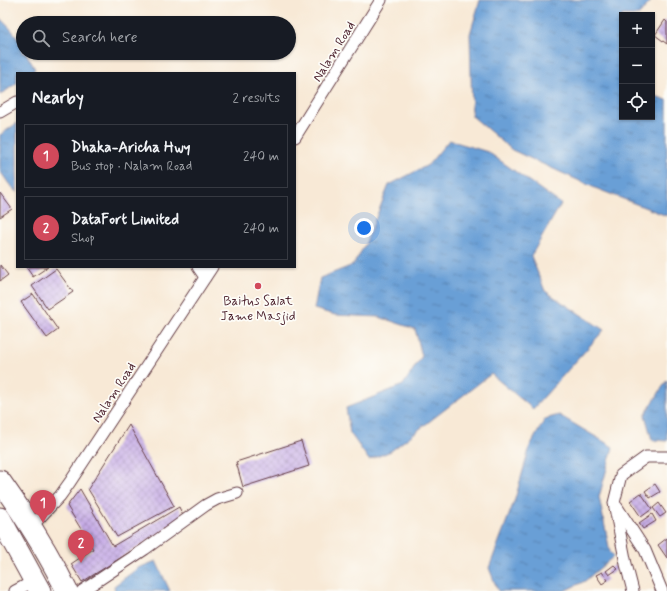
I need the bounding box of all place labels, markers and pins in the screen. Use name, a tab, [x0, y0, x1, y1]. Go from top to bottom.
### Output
marker: Baitus Salat Jame Masjid	[253, 281, 263, 291]
place label: Baitus Salat Jame Masjid	[221, 293, 295, 325]
pin: 1	[30, 490, 56, 523]
pin: 2	[68, 530, 94, 563]

